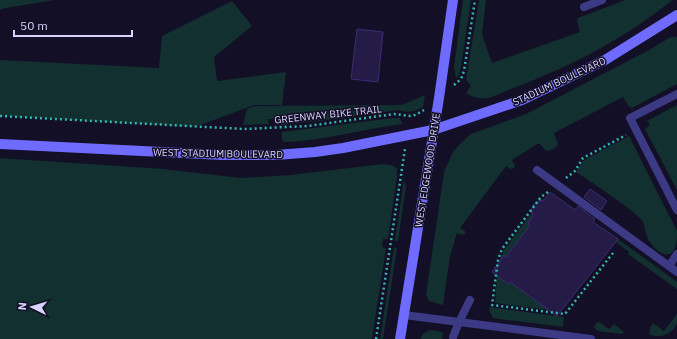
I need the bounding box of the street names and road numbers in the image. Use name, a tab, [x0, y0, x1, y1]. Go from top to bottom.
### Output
street label: STADIUM BOULEVARD	[510, 54, 608, 109]
street label: GREENWAY BIKE TRAIL	[274, 102, 382, 127]
street label: WEST EDGEWOOD DRIVE	[412, 112, 443, 228]
street label: WEST STADIUM BOULEVARD	[153, 146, 283, 161]

